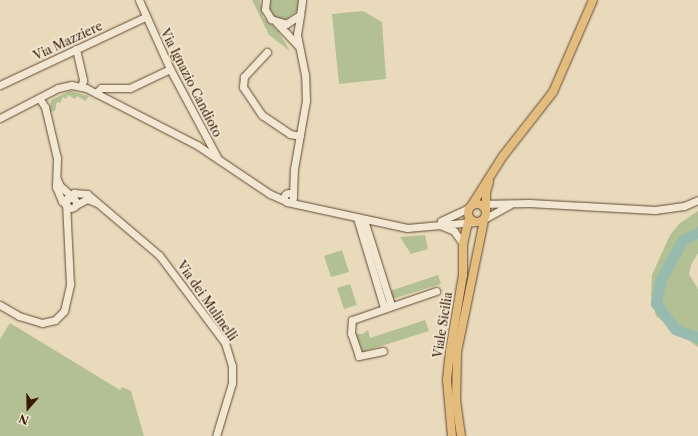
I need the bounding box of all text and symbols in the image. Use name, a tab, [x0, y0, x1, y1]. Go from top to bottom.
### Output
street label: Via Mazziere	[31, 19, 105, 63]
street label: Via Ignazio Candioto	[157, 26, 225, 140]
street label: Via dei Mulinelli	[174, 258, 240, 344]
street label: Viale Sicilia	[431, 291, 455, 359]
north arrow	[8, 388, 48, 428]
text: N	[17, 411, 31, 427]

